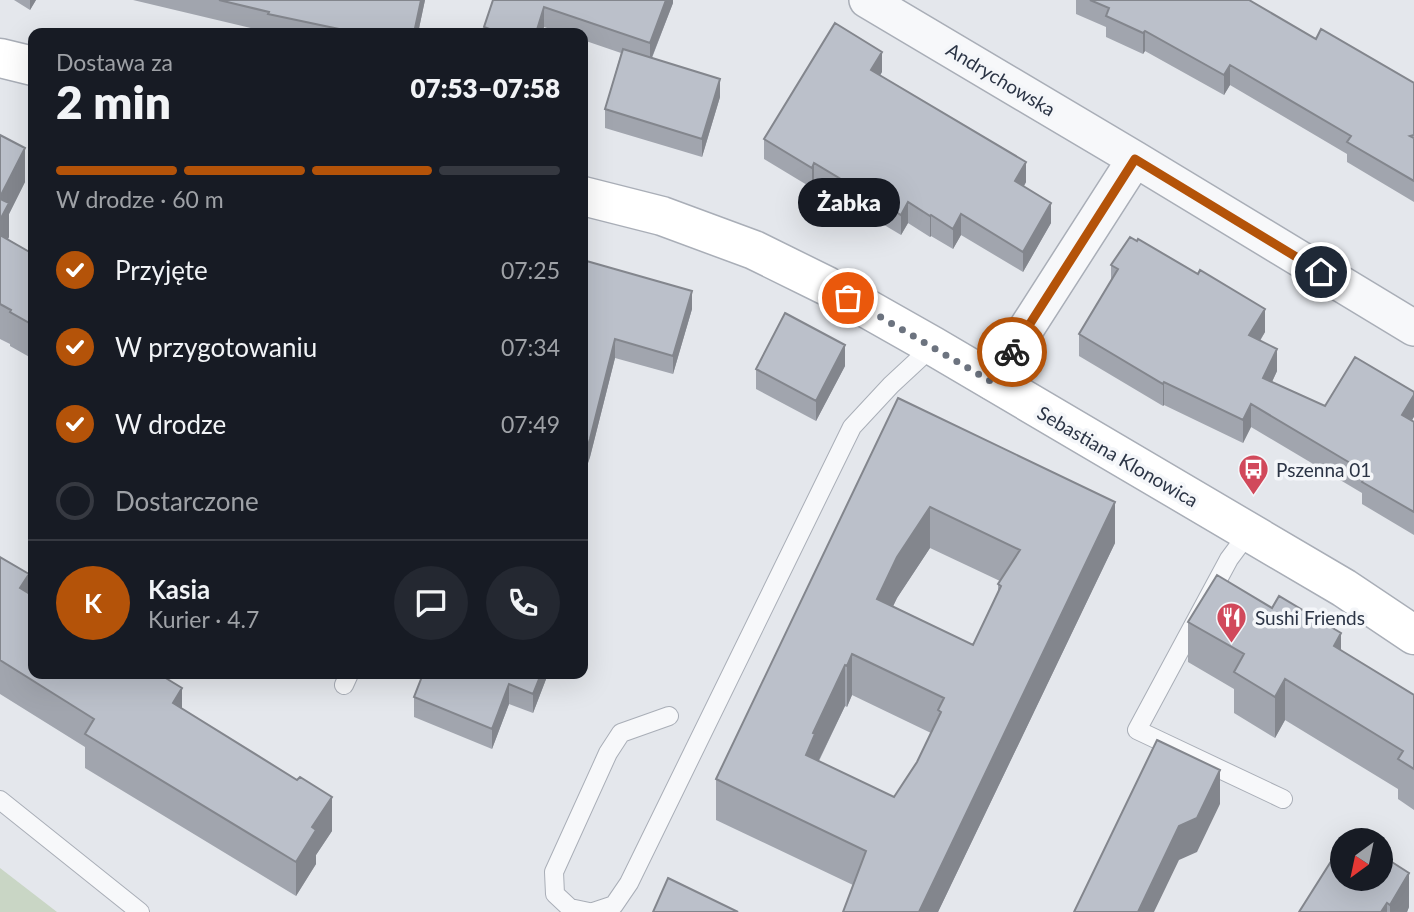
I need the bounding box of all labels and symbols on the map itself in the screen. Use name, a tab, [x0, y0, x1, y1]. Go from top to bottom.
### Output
street label: Andrychowska	[942, 37, 1060, 121]
callout: Żabka	[797, 179, 899, 228]
pin	[1291, 242, 1351, 302]
pin	[818, 268, 878, 328]
courier	[977, 317, 1047, 387]
street label: Sebastiana Klonowica	[1034, 401, 1202, 511]
bus stop icon: Pszenna 01	[1236, 452, 1270, 496]
place label: Pszenna 01	[1276, 458, 1371, 481]
restaurant icon: Sushi Friends	[1215, 600, 1249, 644]
place label: Sushi Friends	[1255, 606, 1365, 629]
north arrow	[1330, 828, 1393, 891]

